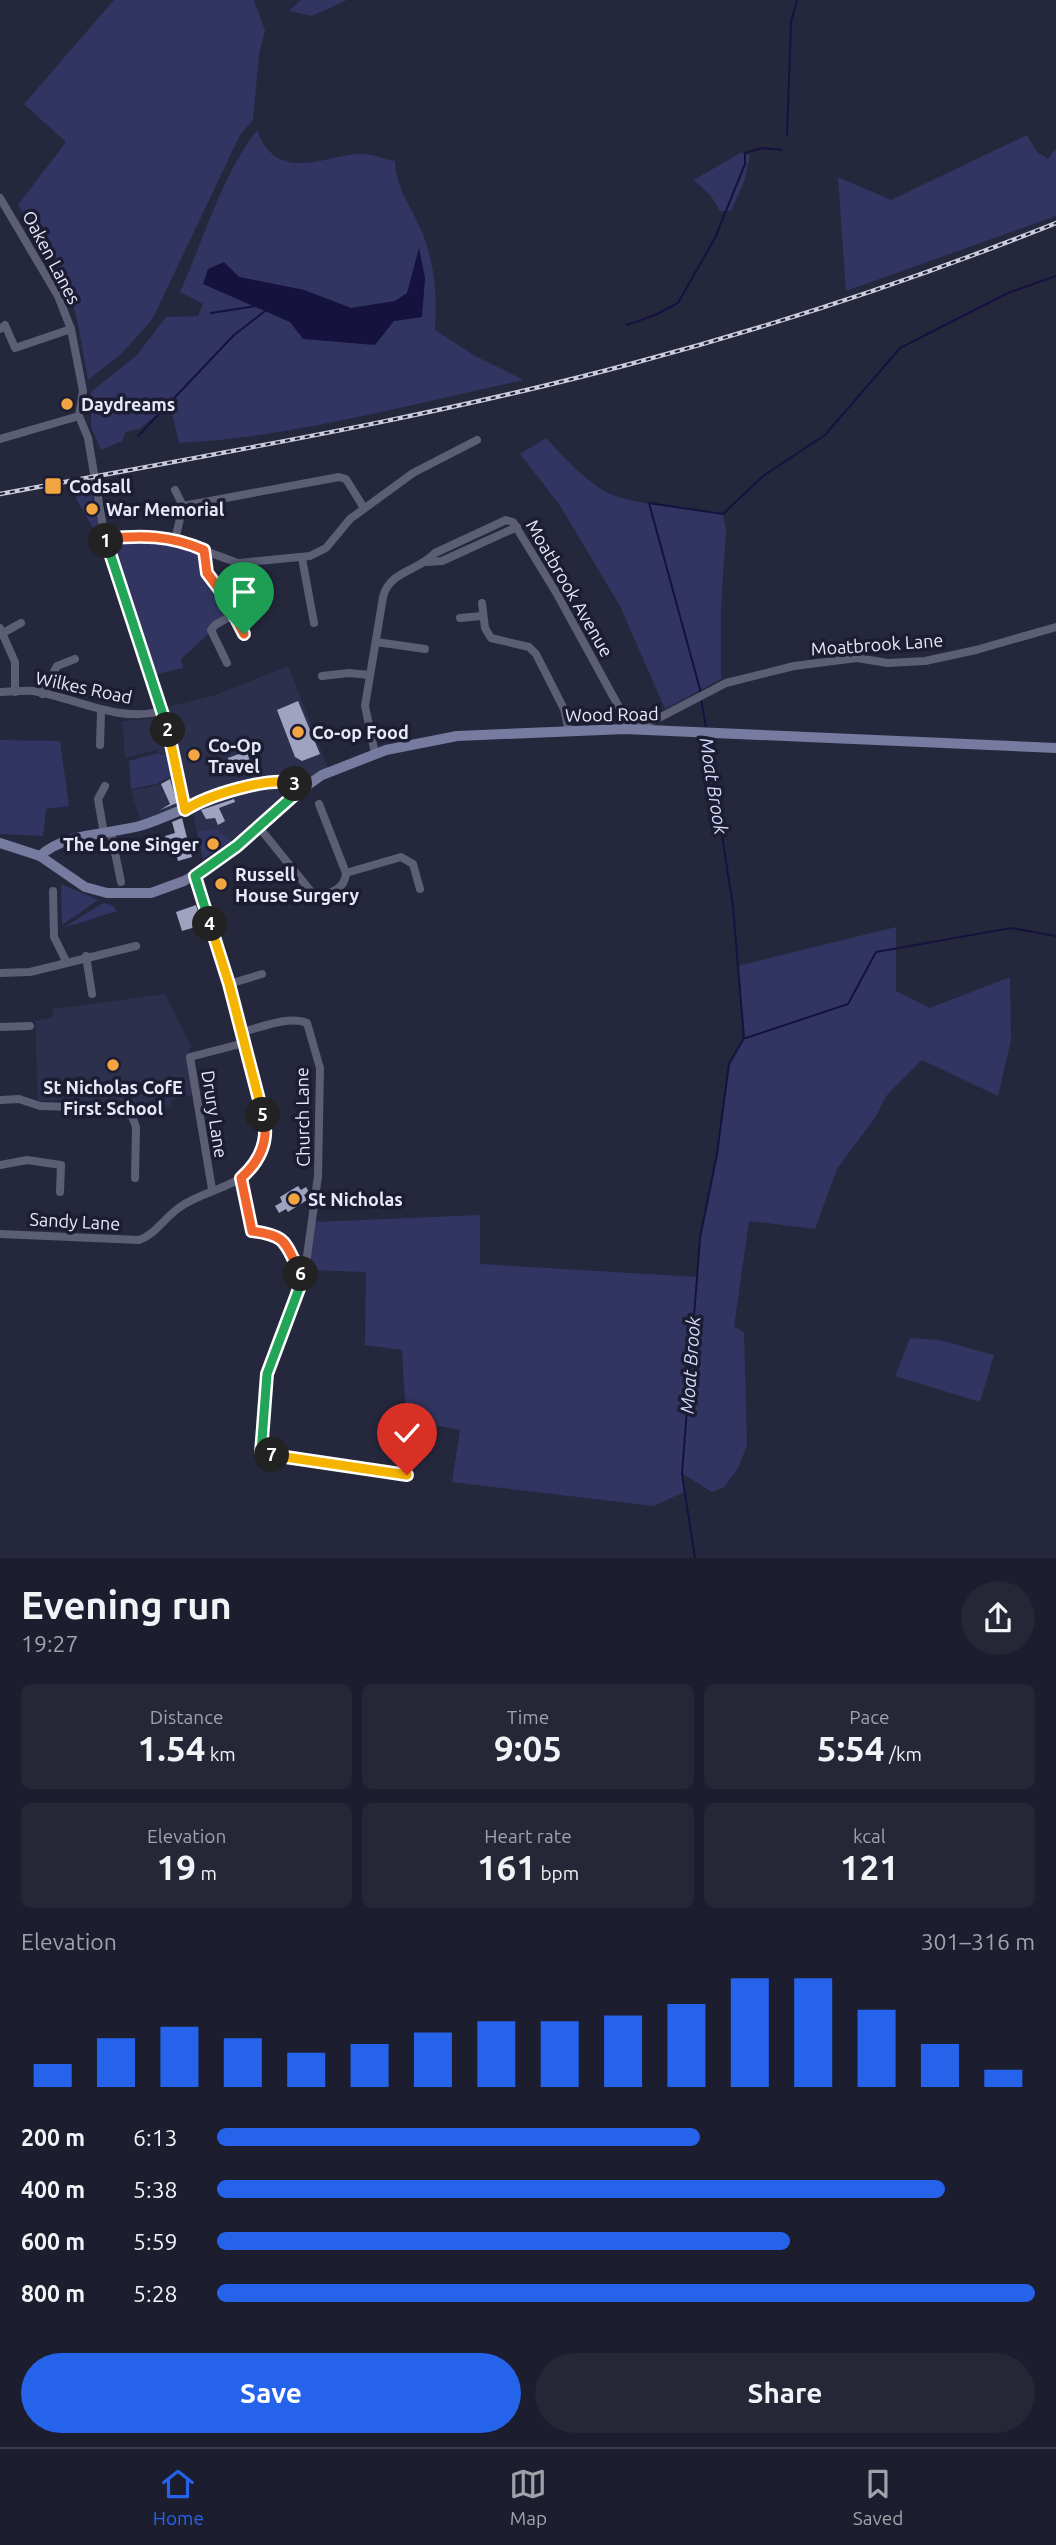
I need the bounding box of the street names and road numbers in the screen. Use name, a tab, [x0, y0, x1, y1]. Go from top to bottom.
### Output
street label: Oaken Lanes	[19, 207, 85, 307]
street label: Moatbrook Avenue	[523, 516, 617, 660]
street label: Moatbrook Lane	[810, 629, 944, 659]
street label: Wilkes Road	[34, 667, 134, 707]
street label: Wood Road	[565, 703, 659, 725]
street label: Church Lane	[291, 1067, 313, 1167]
street label: Drury Lane	[198, 1069, 232, 1159]
street label: Sandy Lane	[29, 1209, 121, 1233]

